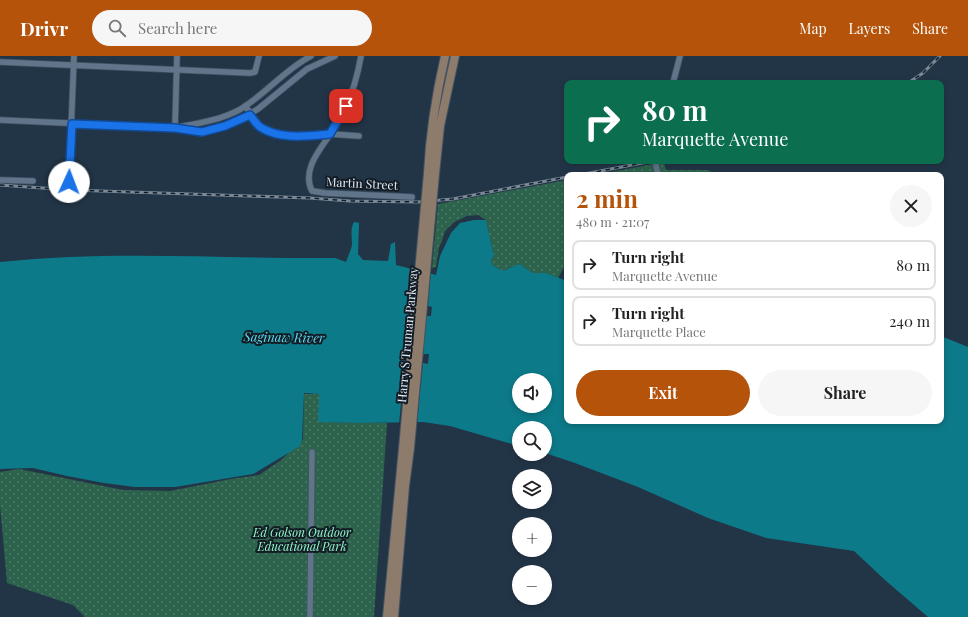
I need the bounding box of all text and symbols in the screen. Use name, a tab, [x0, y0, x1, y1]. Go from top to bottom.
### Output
search box	[92, 10, 372, 46]
text: Drivr	[20, 15, 68, 41]
icon: search	[106, 17, 128, 39]
text: Search here	[138, 18, 217, 38]
text: Map	[799, 19, 827, 38]
text: Layers	[849, 19, 890, 38]
text: Share	[912, 19, 948, 38]
pin	[329, 89, 363, 123]
text: 80 m	[642, 91, 708, 128]
icon: arrive	[335, 95, 357, 117]
icon: right	[576, 96, 628, 148]
text: Marquette Avenue	[642, 127, 788, 151]
position arrow	[48, 161, 90, 203]
street label: Martin Street	[326, 173, 399, 193]
text: 2 min	[576, 182, 638, 214]
button: close	[890, 185, 932, 227]
text: 480 m · 21:07	[576, 213, 649, 230]
text: Turn right	[612, 247, 685, 267]
icon: right	[578, 254, 600, 276]
text: 80 m	[896, 255, 930, 275]
street label: Harry S Truman Parkway	[393, 267, 421, 403]
text: Marquette Avenue	[612, 267, 718, 284]
text: Turn right	[612, 303, 685, 323]
icon: right	[578, 310, 600, 332]
text: 240 m	[889, 311, 930, 331]
text: Marquette Place	[612, 323, 706, 340]
water label: Saginaw River	[242, 327, 325, 346]
button: Exit	[576, 370, 750, 416]
button: Share	[758, 370, 932, 416]
map controls	[512, 373, 552, 605]
button: sound	[512, 373, 552, 413]
button: search	[512, 421, 552, 461]
button: layers	[512, 469, 552, 509]
button: +	[512, 517, 552, 557]
park label: Ed Golson Outdoor Educational Park	[252, 524, 352, 554]
button: −	[512, 565, 552, 605]

